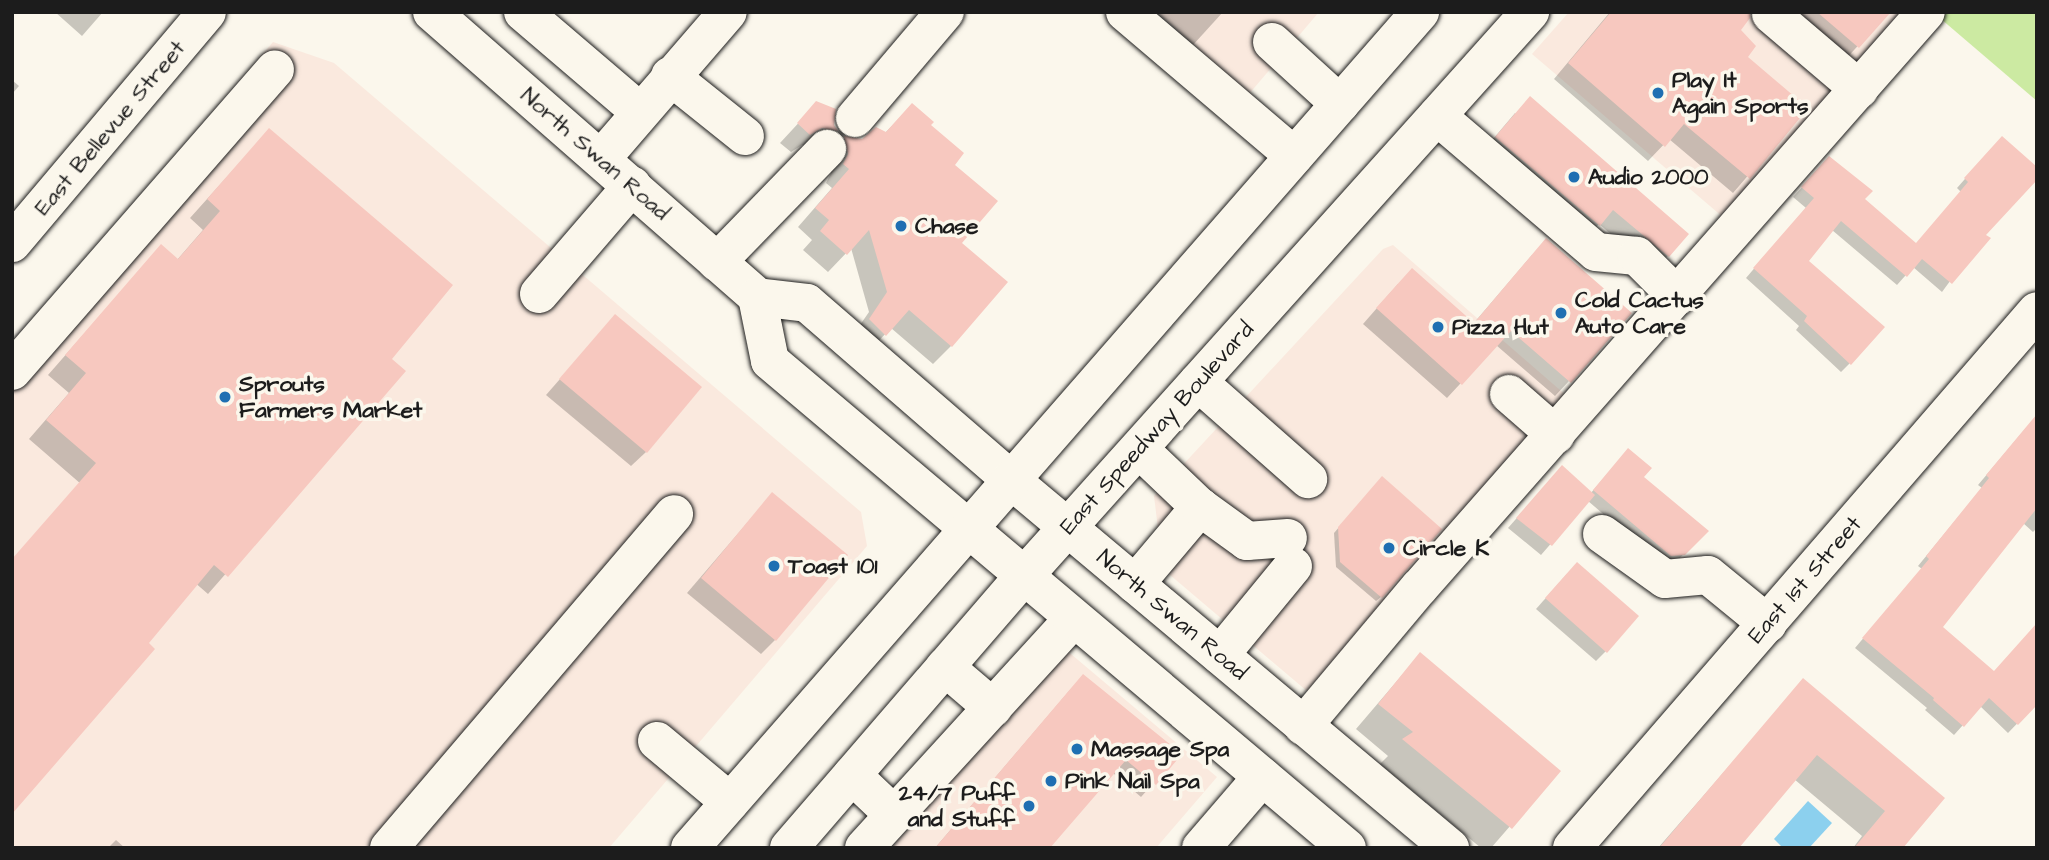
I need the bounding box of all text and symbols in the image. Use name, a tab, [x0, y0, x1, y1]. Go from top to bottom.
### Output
street label: East Bellevue Street	[29, 35, 191, 221]
place label: Play It Again Sports	[1672, 66, 1809, 120]
street label: North Swan Road	[515, 82, 675, 226]
marker: Play It Again Sports	[1650, 85, 1666, 101]
place label: Audio 2000	[1588, 163, 1709, 191]
marker: Audio 2000	[1566, 169, 1582, 185]
place label: Chase	[915, 212, 978, 240]
marker: Chase	[893, 218, 909, 234]
place label: Cold Cactus Auto Care	[1575, 286, 1704, 340]
marker: Cold Cactus Auto Care	[1553, 305, 1569, 321]
place label: Pizza Hut	[1452, 313, 1549, 341]
street label: East Speedway Boulevard	[1054, 316, 1260, 540]
marker: Pizza Hut	[1430, 319, 1446, 335]
place label: Sprouts Farmers Market	[239, 370, 422, 424]
marker: Sprouts Farmers Market	[217, 389, 233, 405]
street label: East 1st Street	[1742, 511, 1868, 649]
place label: Circle K	[1403, 534, 1489, 562]
marker: Circle K	[1381, 540, 1397, 556]
street label: North Swan Road	[1091, 544, 1253, 686]
place label: Toast 101	[788, 552, 877, 580]
marker: Toast 101	[766, 558, 782, 574]
place label: Massage Spa	[1091, 735, 1229, 763]
marker: Massage Spa	[1069, 741, 1085, 757]
place label: Pink Nail Spa	[1065, 767, 1200, 795]
marker: Pink Nail Spa	[1043, 773, 1059, 789]
place label: 24/7 Puff and Stuff	[899, 779, 1015, 833]
marker: 24/7 Puff and Stuff	[1021, 798, 1037, 814]

